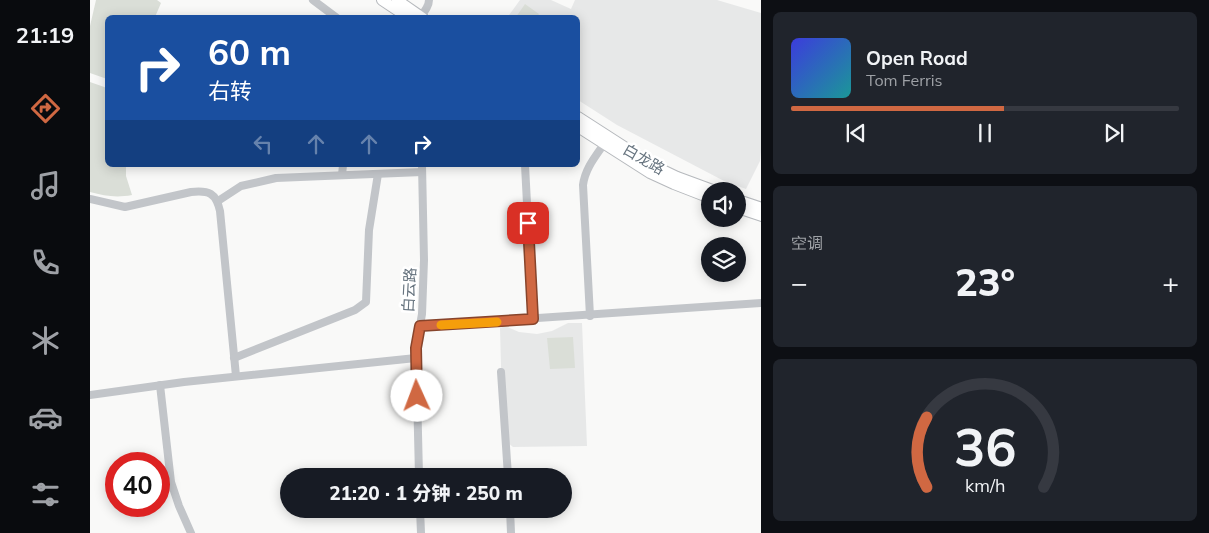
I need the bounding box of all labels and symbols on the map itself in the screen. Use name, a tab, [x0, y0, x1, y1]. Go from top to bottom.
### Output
street label: 白龙路	[620, 140, 668, 178]
pin	[507, 202, 549, 244]
street label: 白云路	[398, 267, 420, 313]
position arrow	[390, 369, 442, 421]
speed limit sign: 40	[105, 452, 170, 517]

